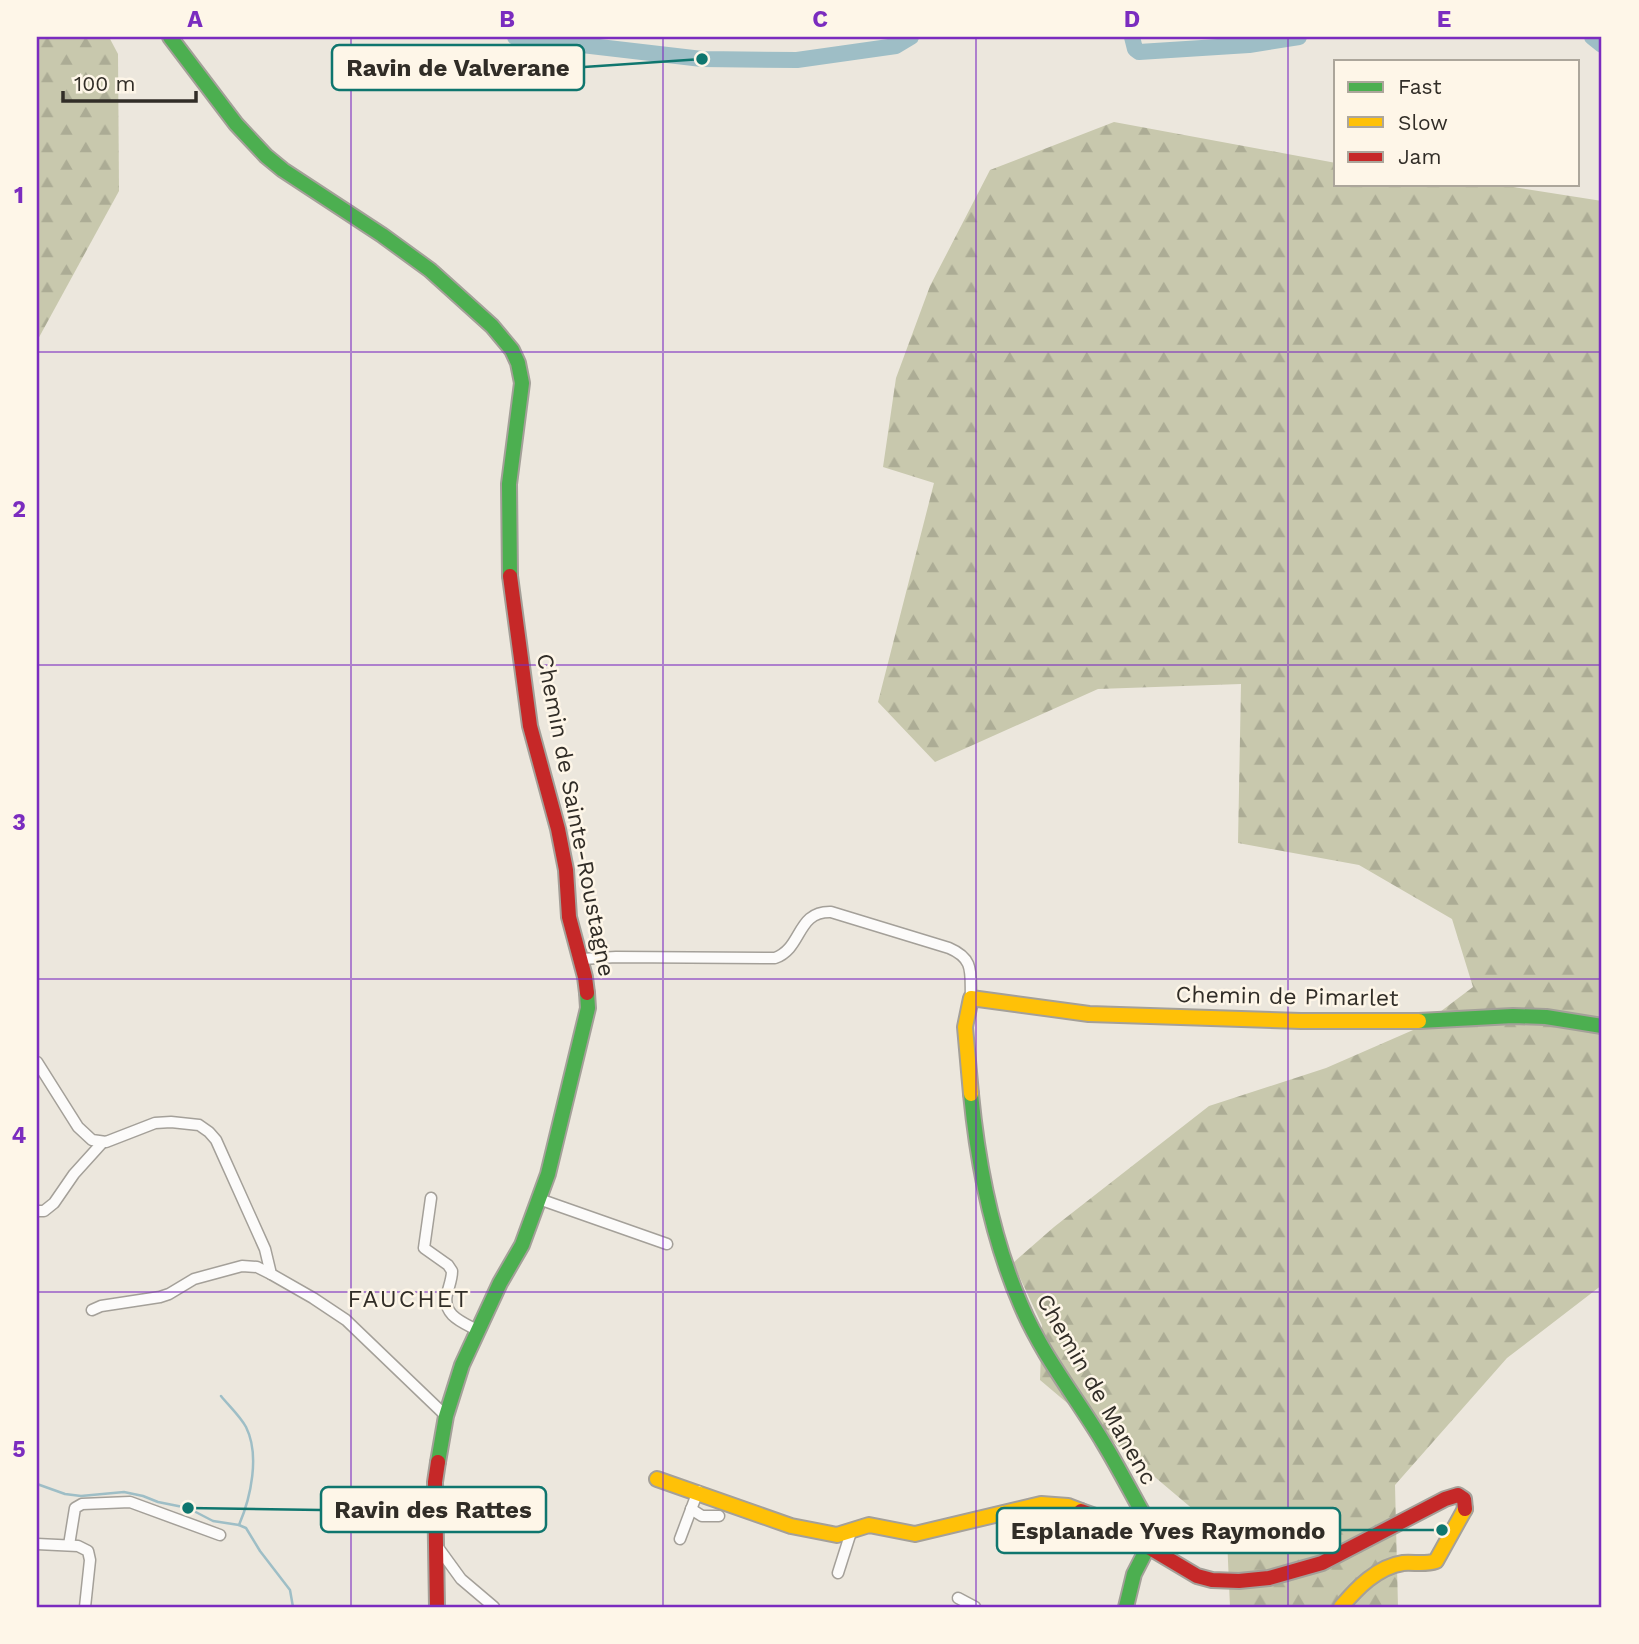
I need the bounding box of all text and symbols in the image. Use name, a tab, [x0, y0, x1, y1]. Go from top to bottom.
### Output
text: A	[187, 6, 203, 33]
text: B	[499, 6, 515, 33]
text: C	[812, 6, 828, 33]
text: D	[1124, 6, 1140, 33]
text: E	[1437, 6, 1451, 33]
callout: Ravin de Valverane	[332, 45, 584, 90]
text: Ravin de Valverane	[346, 54, 570, 82]
scale bar	[63, 60, 196, 104]
legend	[1334, 60, 1580, 186]
text: 100 m	[74, 71, 136, 96]
text: Fast	[1398, 74, 1442, 99]
text: Slow	[1398, 110, 1448, 135]
text: Jam	[1398, 144, 1441, 169]
text: 1	[14, 182, 24, 209]
text: 2	[12, 496, 26, 523]
street label: Chemin de Sainte-Roustagne	[531, 651, 620, 979]
text: 3	[12, 809, 26, 836]
street label: Chemin de Pimarlet	[1175, 981, 1399, 1012]
text: 4	[12, 1122, 27, 1149]
district label: FAUCHET	[347, 1285, 471, 1313]
street label: Chemin de Manenc	[1031, 1289, 1162, 1490]
text: 5	[12, 1436, 26, 1463]
callout: Ravin des Rattes	[321, 1487, 546, 1532]
text: Ravin des Rattes	[334, 1496, 532, 1524]
callout: Esplanade Yves Raymondo	[997, 1508, 1340, 1553]
text: Esplanade Yves Raymondo	[1011, 1517, 1325, 1545]

